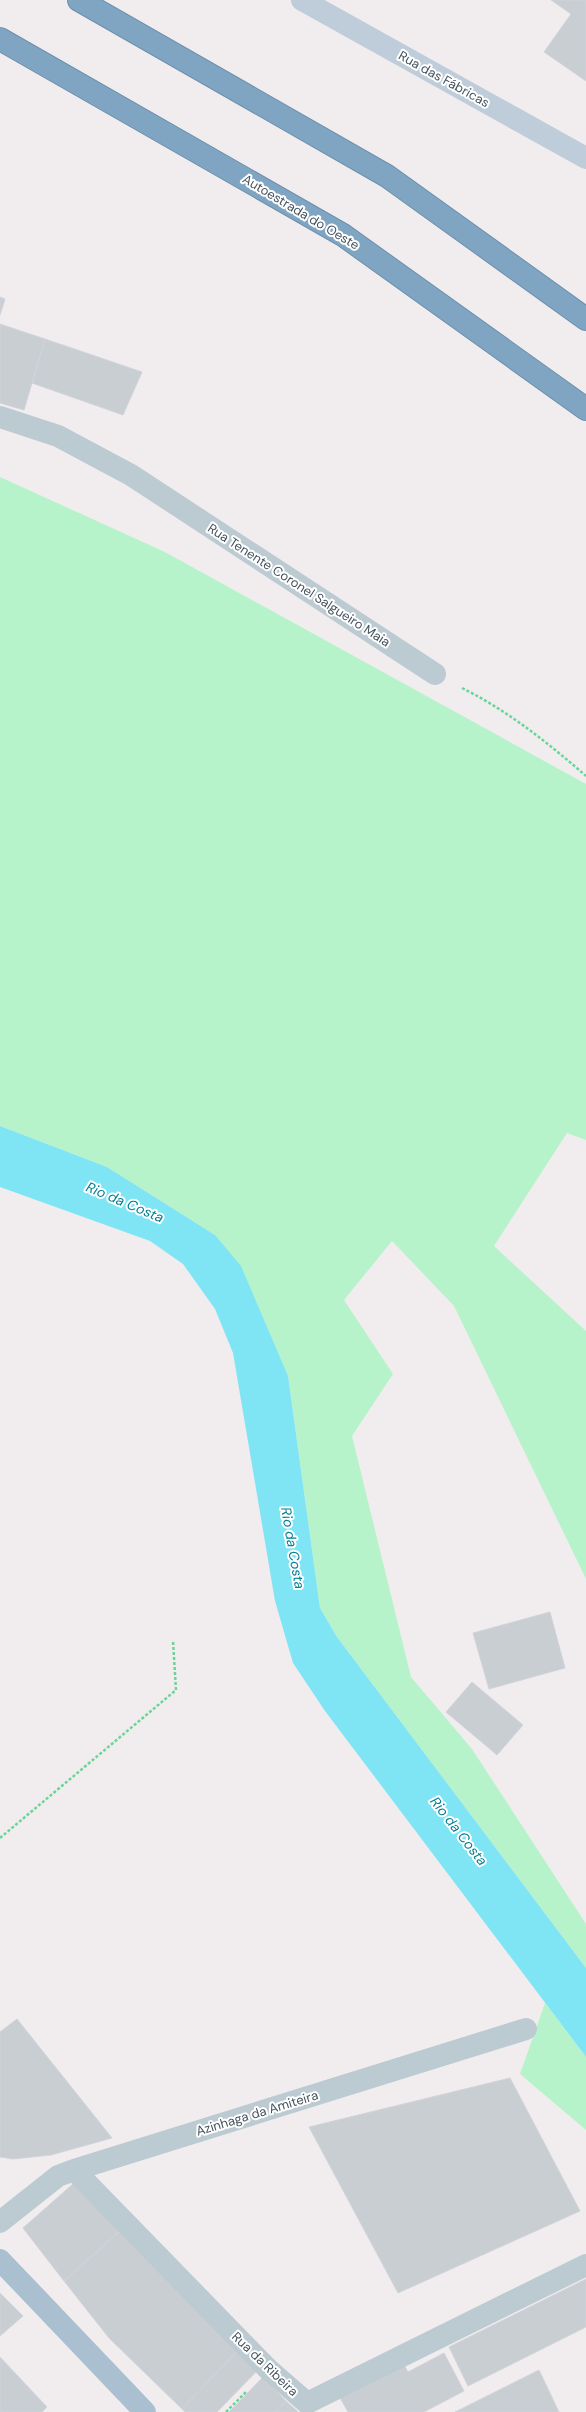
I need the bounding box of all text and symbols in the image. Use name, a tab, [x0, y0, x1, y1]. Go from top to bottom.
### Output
street label: Rua das Fábricas	[395, 47, 493, 111]
street label: Autoestrada do Oeste	[240, 170, 362, 254]
street label: Rua Tenente Coronel Salgueiro Maia	[204, 519, 394, 651]
water label: Rio da Costa	[83, 1178, 167, 1227]
water label: Rio da Costa	[277, 1506, 309, 1591]
water label: Rio da Costa	[426, 1793, 492, 1869]
street label: Azinhaga da Amiteira	[194, 2086, 320, 2140]
street label: Rua da Ribeira	[228, 2328, 302, 2400]

